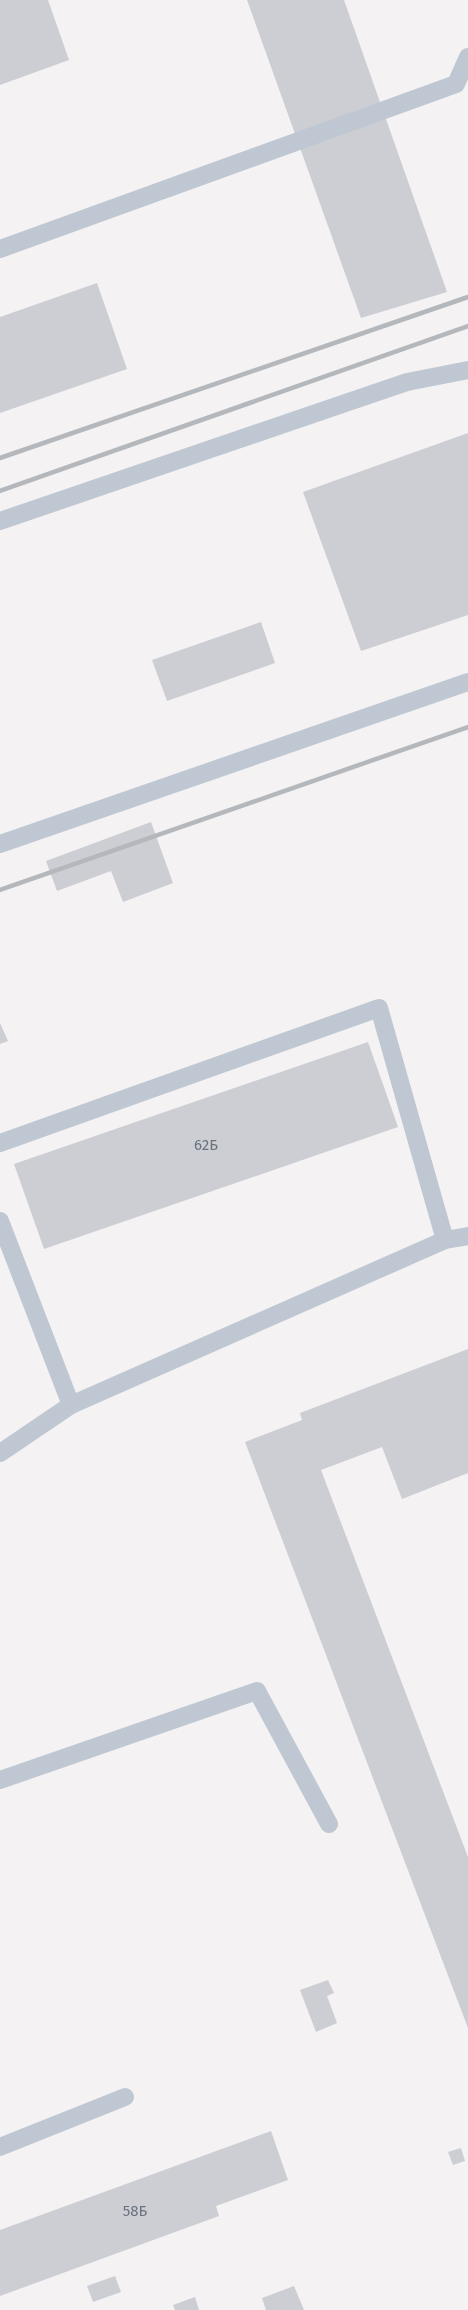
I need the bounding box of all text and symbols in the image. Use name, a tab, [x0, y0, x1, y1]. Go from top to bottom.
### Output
house number: 62Б	[194, 1136, 218, 1154]
house number: 58Б	[123, 2202, 148, 2220]

